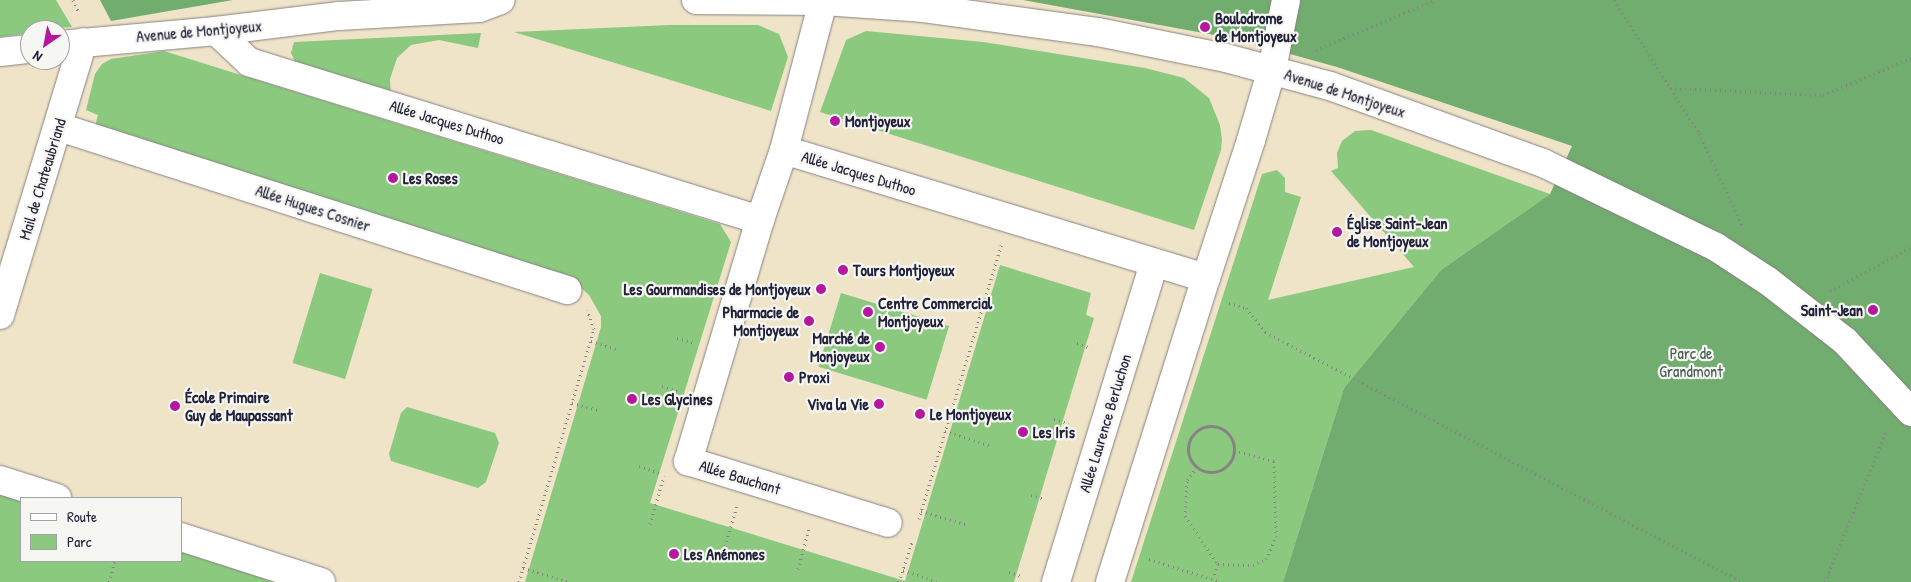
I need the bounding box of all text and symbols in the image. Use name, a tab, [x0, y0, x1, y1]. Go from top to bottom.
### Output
place label: Boulodrome de Montjoyeux	[1215, 8, 1297, 46]
street label: Avenue de Montjoyeux	[135, 16, 263, 46]
north arrow	[20, 20, 70, 70]
marker: Boulodrome de Montjoyeux	[1199, 21, 1211, 33]
text: N	[29, 47, 45, 67]
street label: Avenue de Montjoyeux	[1282, 64, 1408, 122]
street label: Allée Jacques Duthoo	[387, 95, 507, 149]
place label: Montjoyeux	[845, 111, 911, 131]
marker: Montjoyeux	[829, 115, 841, 127]
street label: Mail de Chateaubriand	[14, 116, 70, 242]
street label: Allée Jacques Duthoo	[799, 146, 919, 200]
place label: Les Roses	[403, 168, 458, 188]
marker: Les Roses	[387, 172, 399, 184]
street label: Allée Hugues Cosnier	[253, 180, 373, 236]
place label: Église Saint-Jean de Montjoyeux	[1347, 213, 1447, 251]
marker: Église Saint-Jean de Montjoyeux	[1331, 226, 1343, 238]
place label: Tours Montjoyeux	[853, 260, 955, 280]
marker: Tours Montjoyeux	[837, 264, 849, 276]
place label: Les Gourmandises de Montjoyeux	[624, 279, 811, 299]
marker: Les Gourmandises de Montjoyeux	[815, 283, 827, 295]
place label: Centre Commercial Montjoyeux	[878, 293, 992, 331]
place label: Saint-Jean	[1801, 300, 1863, 320]
place label: Pharmacie de Montjoyeux	[723, 302, 799, 340]
marker: Saint-Jean	[1867, 304, 1879, 316]
marker: Centre Commercial Montjoyeux	[862, 306, 874, 318]
marker: Pharmacie de Montjoyeux	[803, 315, 815, 327]
place label: Marché de Monjoyeux	[810, 328, 870, 366]
marker: Marché de Monjoyeux	[874, 341, 886, 353]
park label: Parc de Grandmont	[1659, 343, 1723, 381]
street label: Allée Laurence Berluchon	[1075, 352, 1135, 494]
place label: Proxi	[799, 367, 830, 387]
marker: Proxi	[783, 371, 795, 383]
place label: École Primaire Guy de Maupassant	[185, 387, 292, 425]
place label: Les Glycines	[642, 389, 712, 409]
marker: Les Glycines	[626, 393, 638, 405]
place label: Viva la Vie	[807, 394, 869, 414]
marker: Viva la Vie	[873, 398, 885, 410]
marker: École Primaire Guy de Maupassant	[169, 400, 181, 412]
place label: Le Montjoyeux	[930, 404, 1012, 424]
marker: Le Montjoyeux	[914, 408, 926, 420]
place label: Les Iris	[1033, 422, 1075, 442]
marker: Les Iris	[1017, 426, 1029, 438]
street label: Allée Bauchant	[697, 456, 783, 498]
legend	[20, 497, 182, 562]
text: Route	[67, 506, 97, 527]
text: Parc	[67, 531, 92, 552]
place label: Les Anémones	[684, 544, 765, 564]
marker: Les Anémones	[668, 548, 680, 560]

